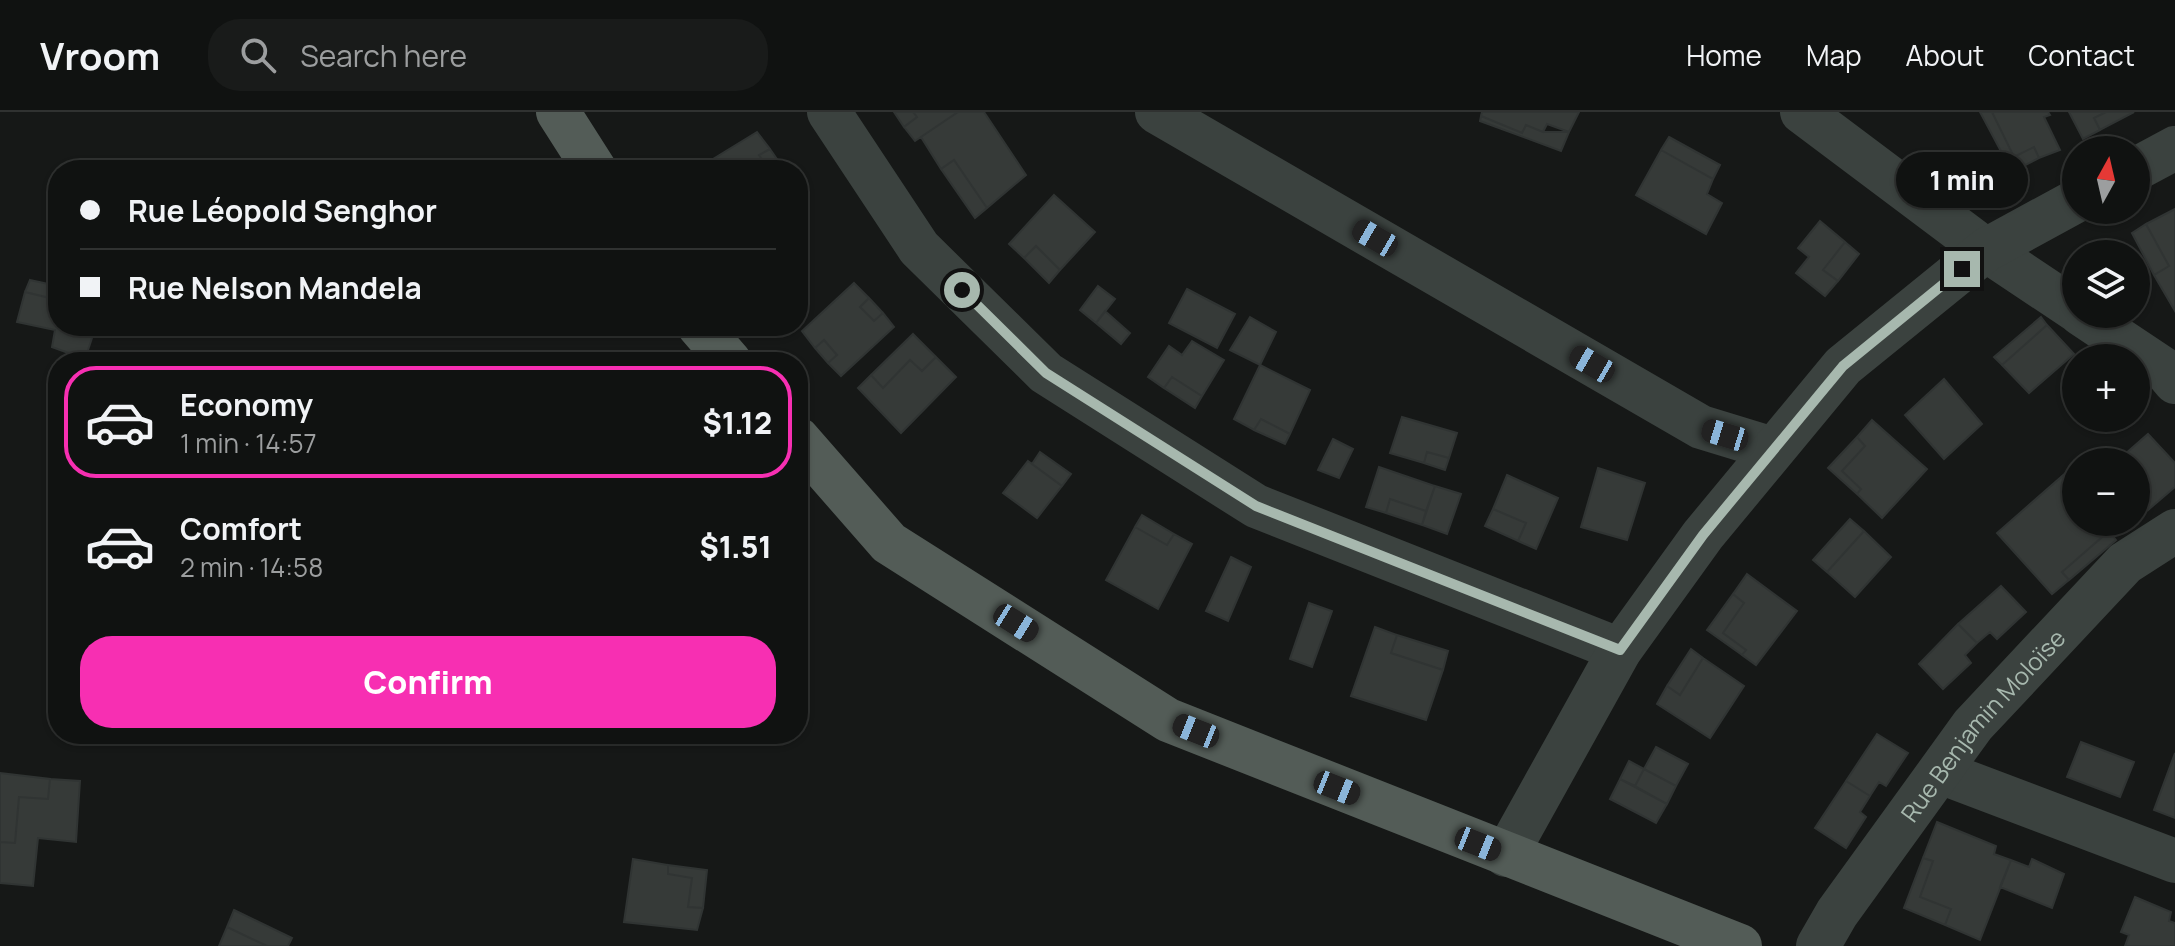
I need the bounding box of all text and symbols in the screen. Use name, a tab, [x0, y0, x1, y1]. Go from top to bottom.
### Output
search box	[208, 19, 768, 91]
text: Vroom	[40, 29, 160, 81]
icon: search	[236, 33, 280, 77]
text: Search here	[300, 35, 467, 76]
text: Home	[1686, 36, 1762, 74]
text: Map	[1806, 36, 1862, 74]
text: About	[1906, 36, 1984, 74]
text: Contact	[2028, 36, 2135, 74]
north arrow	[2062, 136, 2150, 224]
map controls	[2062, 136, 2150, 536]
callout: 1 min	[1896, 153, 2028, 209]
text: 1 min	[1929, 162, 1995, 198]
text: Rue Léopold Senghor	[128, 190, 437, 231]
car	[1348, 216, 1402, 260]
button: layers	[2062, 240, 2150, 328]
route end	[1944, 251, 1980, 287]
text: Rue Nelson Mandela	[128, 267, 422, 308]
route start	[944, 272, 980, 308]
car	[1565, 342, 1619, 386]
button: +	[2062, 344, 2150, 432]
text: Economy	[180, 384, 313, 425]
icon: car	[84, 386, 156, 458]
text: $1.12	[703, 402, 772, 443]
car	[1699, 417, 1751, 453]
text: 1 min · 14:57	[180, 425, 317, 461]
button: −	[2062, 448, 2150, 536]
text: Comfort	[180, 508, 302, 549]
icon: car	[84, 510, 156, 582]
text: $1.51	[699, 526, 772, 567]
text: 2 min · 14:58	[180, 549, 323, 585]
car	[989, 600, 1043, 646]
street label: Rue Benjamin Moloïse	[1892, 621, 2072, 828]
button: Confirm	[80, 636, 776, 728]
car	[1169, 711, 1223, 751]
car	[1310, 768, 1364, 808]
car	[1451, 824, 1505, 864]

